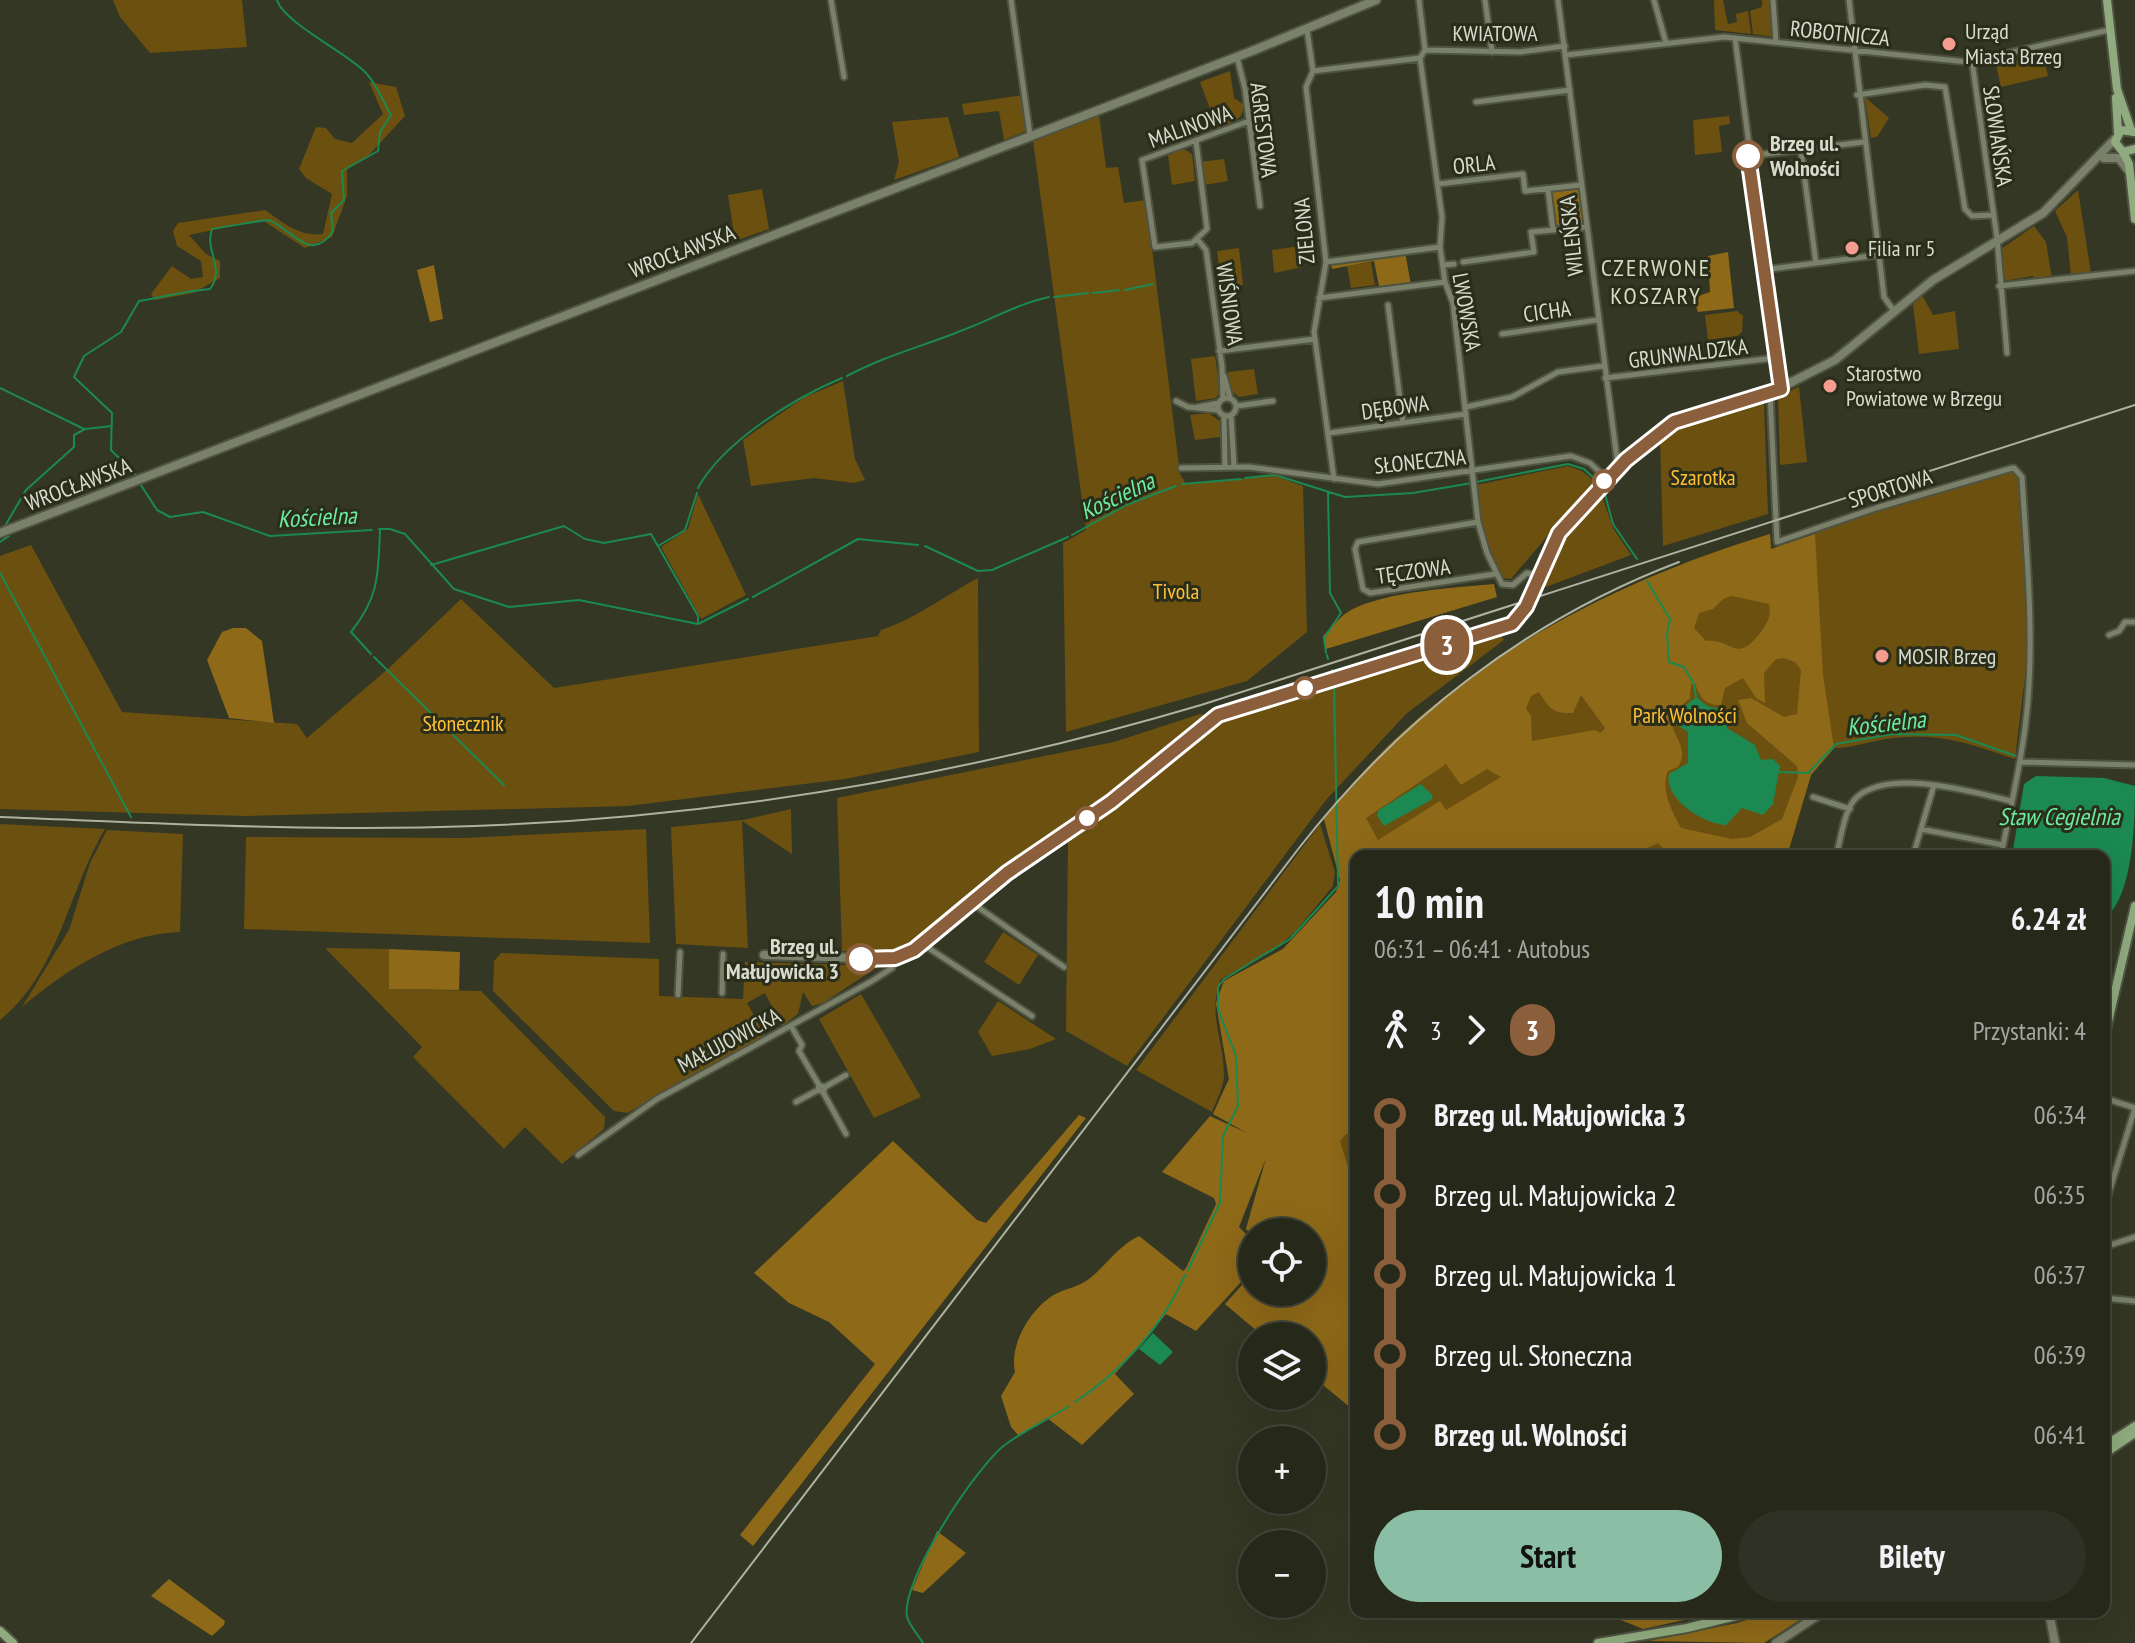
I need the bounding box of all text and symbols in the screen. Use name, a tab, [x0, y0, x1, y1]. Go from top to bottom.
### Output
street label: ROBOTNICZA	[1789, 14, 1892, 52]
place label: Urząd Miasta Brzeg	[1965, 17, 2062, 70]
street label: KWIATOWA	[1452, 19, 1538, 47]
marker: Urząd Miasta Brzeg	[1940, 35, 1958, 53]
street label: AGRESTOWA	[1244, 81, 1284, 180]
street label: SŁOWIAŃSKA	[1977, 84, 2019, 189]
street label: MALINOWA	[1144, 98, 1236, 154]
place label: Brzeg ul. Wolności	[1769, 129, 1840, 182]
marker: Brzeg ul. Wolności	[1733, 141, 1763, 171]
street label: ORLA	[1451, 148, 1497, 180]
street label: WILEŃSKA	[1553, 194, 1589, 277]
street label: ZIELONA	[1287, 196, 1321, 265]
street label: WROCŁAWSKA	[625, 218, 739, 284]
place label: Filia nr 5	[1868, 234, 1935, 262]
marker: Filia nr 5	[1843, 239, 1861, 257]
district label: CZERWONE KOSZARY	[1601, 252, 1711, 311]
street label: WIŚNIOWA	[1210, 261, 1250, 347]
street label: LWOWSKA	[1446, 271, 1488, 354]
street label: CICHA	[1522, 294, 1573, 328]
street label: GRUNWALDZKA	[1627, 332, 1750, 374]
place label: Starostwo Powiatowe w Brzegu	[1846, 359, 2002, 412]
marker: Starostwo Powiatowe w Brzegu	[1821, 377, 1839, 395]
street label: DĘBOWA	[1360, 388, 1431, 426]
street label: SŁONECZNA	[1373, 442, 1468, 480]
street label: WROCŁAWSKA	[21, 451, 135, 517]
street label: SPORTOWA	[1845, 462, 1936, 514]
park label: Szarotka	[1670, 463, 1736, 491]
water label: Kościelna	[1075, 465, 1161, 527]
unlabelled marker	[1593, 470, 1615, 492]
water label: Kościelna	[277, 499, 359, 535]
street label: TĘCZOWA	[1374, 552, 1452, 590]
park label: Tivola	[1153, 577, 1199, 605]
line badge: 3	[1421, 619, 1473, 671]
text: 3	[1440, 626, 1454, 663]
place label: MOSIR Brzeg	[1898, 642, 1996, 670]
marker: MOSIR Brzeg	[1873, 647, 1891, 665]
unlabelled marker	[1294, 677, 1316, 699]
park label: Park Wolności	[1633, 701, 1737, 729]
water label: Kościelna	[1845, 703, 1928, 743]
park label: Słonecznik	[422, 709, 504, 737]
water label: Staw Cegielnia	[1998, 801, 2121, 832]
unlabelled marker	[1076, 807, 1098, 829]
text: 10 min	[1374, 873, 1484, 930]
text: 6.24 zł	[2011, 899, 2086, 938]
place label: Brzeg ul. Małujowicka 3	[726, 932, 839, 985]
text: 06:31 – 06:41 · Autobus	[1374, 932, 1590, 965]
marker: Brzeg ul. Małujowicka 3	[846, 944, 876, 974]
street label: MAŁUJOWICKA	[673, 1001, 786, 1079]
icon: walk	[1374, 1008, 1418, 1052]
icon: forward	[1454, 1008, 1498, 1052]
text: 3	[1526, 1011, 1539, 1048]
text: 3	[1430, 1014, 1442, 1047]
text: Przystanki: 4	[1973, 1014, 2086, 1047]
text: Brzeg ul. Małujowicka 3	[1434, 1095, 1686, 1134]
text: 06:34	[2034, 1098, 2086, 1131]
text: Brzeg ul. Małujowicka 2	[1434, 1175, 1677, 1214]
text: 06:35	[2034, 1178, 2086, 1211]
map controls	[1238, 1218, 1326, 1618]
button: locate	[1238, 1218, 1326, 1306]
text: Brzeg ul. Małujowicka 1	[1434, 1255, 1677, 1294]
text: 06:37	[2034, 1258, 2086, 1291]
button: layers	[1238, 1322, 1326, 1410]
text: Brzeg ul. Słoneczna	[1434, 1335, 1632, 1374]
text: 06:39	[2034, 1338, 2086, 1371]
text: Brzeg ul. Wolności	[1434, 1415, 1627, 1454]
text: 06:41	[2034, 1418, 2086, 1451]
button: +	[1238, 1426, 1326, 1514]
button: Start	[1374, 1510, 1722, 1602]
button: Bilety	[1738, 1510, 2086, 1602]
button: −	[1238, 1530, 1326, 1618]

